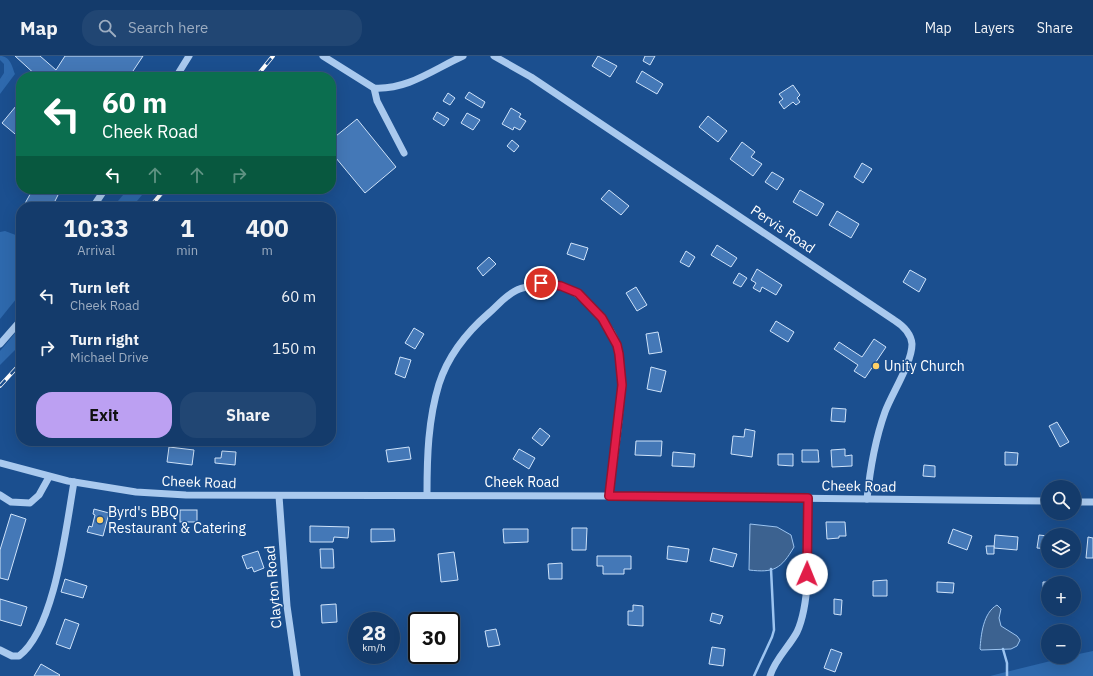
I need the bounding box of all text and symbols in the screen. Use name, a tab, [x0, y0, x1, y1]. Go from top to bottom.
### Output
search box	[82, 10, 362, 46]
text: Map	[20, 16, 58, 40]
icon: search	[96, 17, 118, 39]
text: Search here	[128, 18, 208, 37]
text: Map	[925, 19, 952, 37]
text: Layers	[974, 19, 1015, 37]
text: Share	[1037, 19, 1073, 37]
text: 60 m	[102, 84, 167, 121]
icon: left	[36, 88, 88, 140]
text: Cheek Road	[102, 120, 198, 143]
icon: left	[102, 164, 124, 186]
icon: ahead	[144, 164, 166, 186]
icon: ahead	[186, 164, 208, 186]
icon: right	[228, 164, 250, 186]
street label: Pervis Road	[747, 201, 819, 257]
text: 10:33	[63, 212, 129, 244]
text: 1	[180, 212, 194, 244]
text: 400	[245, 212, 289, 244]
text: Arrival	[77, 242, 115, 259]
text: min	[176, 242, 198, 259]
text: m	[261, 242, 273, 259]
pin	[524, 266, 558, 300]
icon: arrive	[530, 272, 552, 294]
text: Turn left	[70, 278, 130, 297]
icon: left	[36, 285, 58, 307]
text: 60 m	[281, 287, 316, 306]
text: Cheek Road	[70, 297, 140, 314]
text: Turn right	[70, 330, 139, 349]
icon: right	[36, 337, 58, 359]
text: 150 m	[272, 339, 316, 358]
text: Michael Drive	[70, 349, 149, 366]
place label: Unity Church	[884, 357, 965, 375]
marker: Unity Church	[871, 361, 881, 371]
button: Exit	[36, 392, 172, 438]
button: Share	[180, 392, 316, 438]
street label: Cheek Road	[161, 472, 237, 492]
street label: Cheek Road	[485, 473, 559, 491]
street label: Cheek Road	[821, 476, 897, 496]
map controls	[1041, 480, 1081, 664]
button: search	[1041, 480, 1081, 520]
place label: Byrd's BBQ Restaurant & Catering	[108, 503, 247, 537]
marker: Byrd's BBQ Restaurant & Catering	[95, 515, 105, 525]
button: layers	[1041, 528, 1081, 568]
street label: Clayton Road	[260, 545, 286, 629]
position arrow	[786, 553, 828, 595]
button: +	[1041, 576, 1081, 616]
speed limit sign: 30	[408, 612, 460, 664]
text: 28	[362, 619, 386, 646]
button: −	[1041, 624, 1081, 664]
text: km/h	[362, 641, 386, 654]

